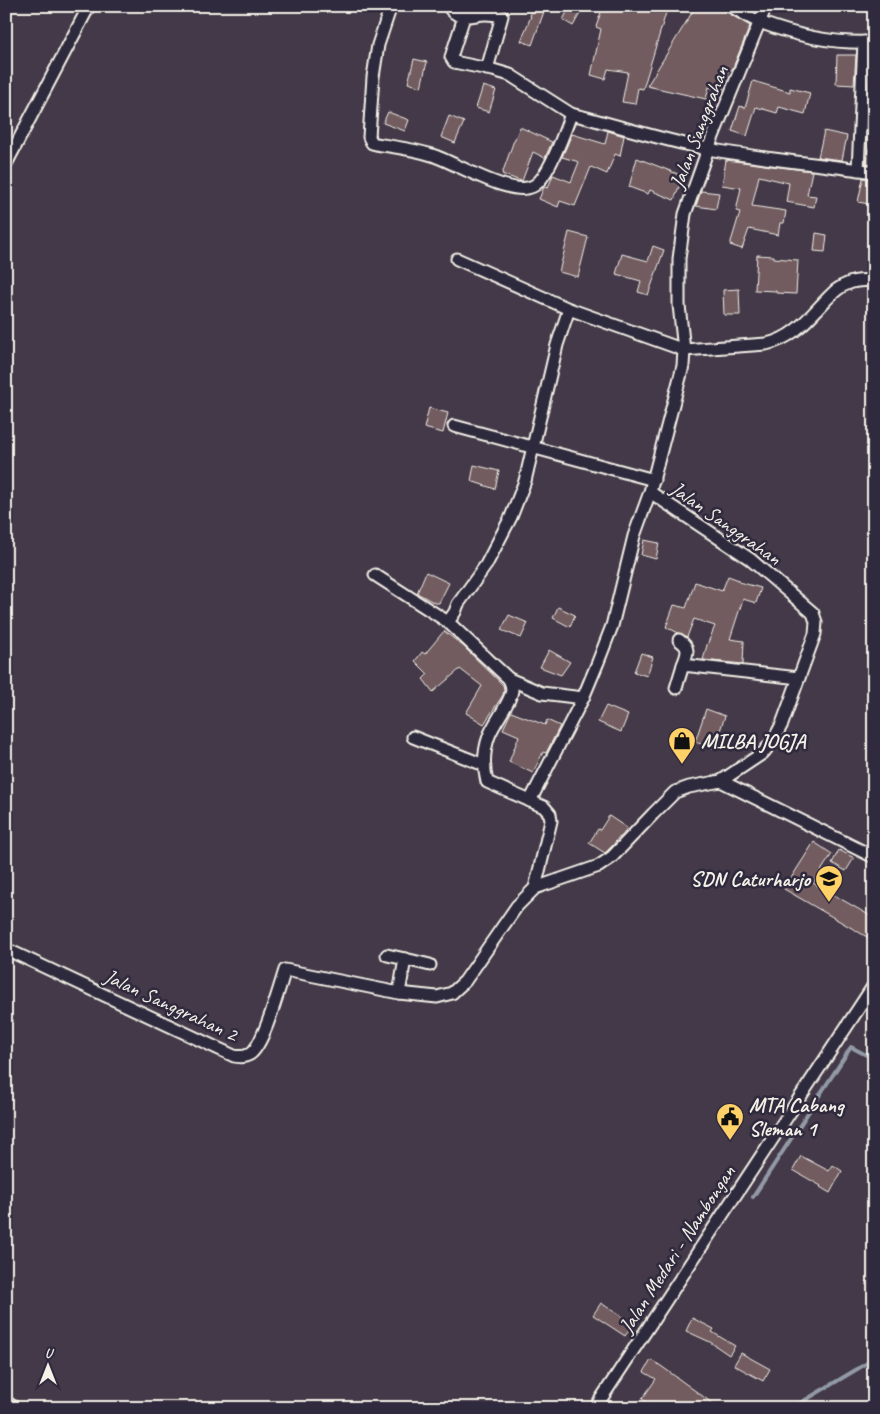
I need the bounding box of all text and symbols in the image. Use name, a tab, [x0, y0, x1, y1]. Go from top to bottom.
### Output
street label: Jalan Sanggrahan	[663, 61, 735, 193]
street label: Jalan Sanggrahan	[665, 475, 787, 571]
shop icon: MILBA JOGJA	[667, 726, 697, 765]
place label: MILBA JOGJA	[701, 728, 806, 754]
school or university icon: SDN Caturharjo	[814, 864, 844, 903]
place label: SDN Caturharjo	[690, 866, 811, 892]
street label: Jalan Sanggrahan 2	[99, 962, 243, 1048]
place label: MTA Cabang Sleman 1	[749, 1092, 846, 1142]
public building icon: MTA Cabang Sleman 1	[715, 1102, 745, 1141]
street label: Jalan Medari - Nambongan	[613, 1160, 741, 1339]
north arrow	[22, 1342, 72, 1392]
text: U	[45, 1345, 55, 1362]

